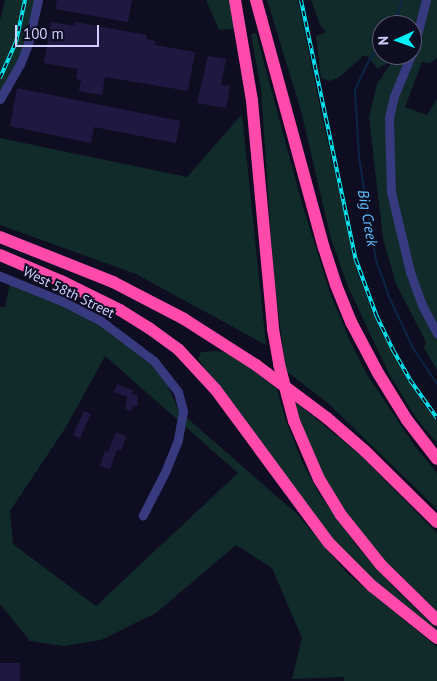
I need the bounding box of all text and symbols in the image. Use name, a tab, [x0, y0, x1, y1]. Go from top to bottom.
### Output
scale bar	[18, 15, 101, 47]
north arrow	[372, 15, 422, 65]
text: 100 m	[23, 24, 64, 43]
text: N	[374, 36, 392, 45]
water label: Big Creek	[354, 188, 382, 248]
street label: West 58th Street	[21, 263, 117, 321]

